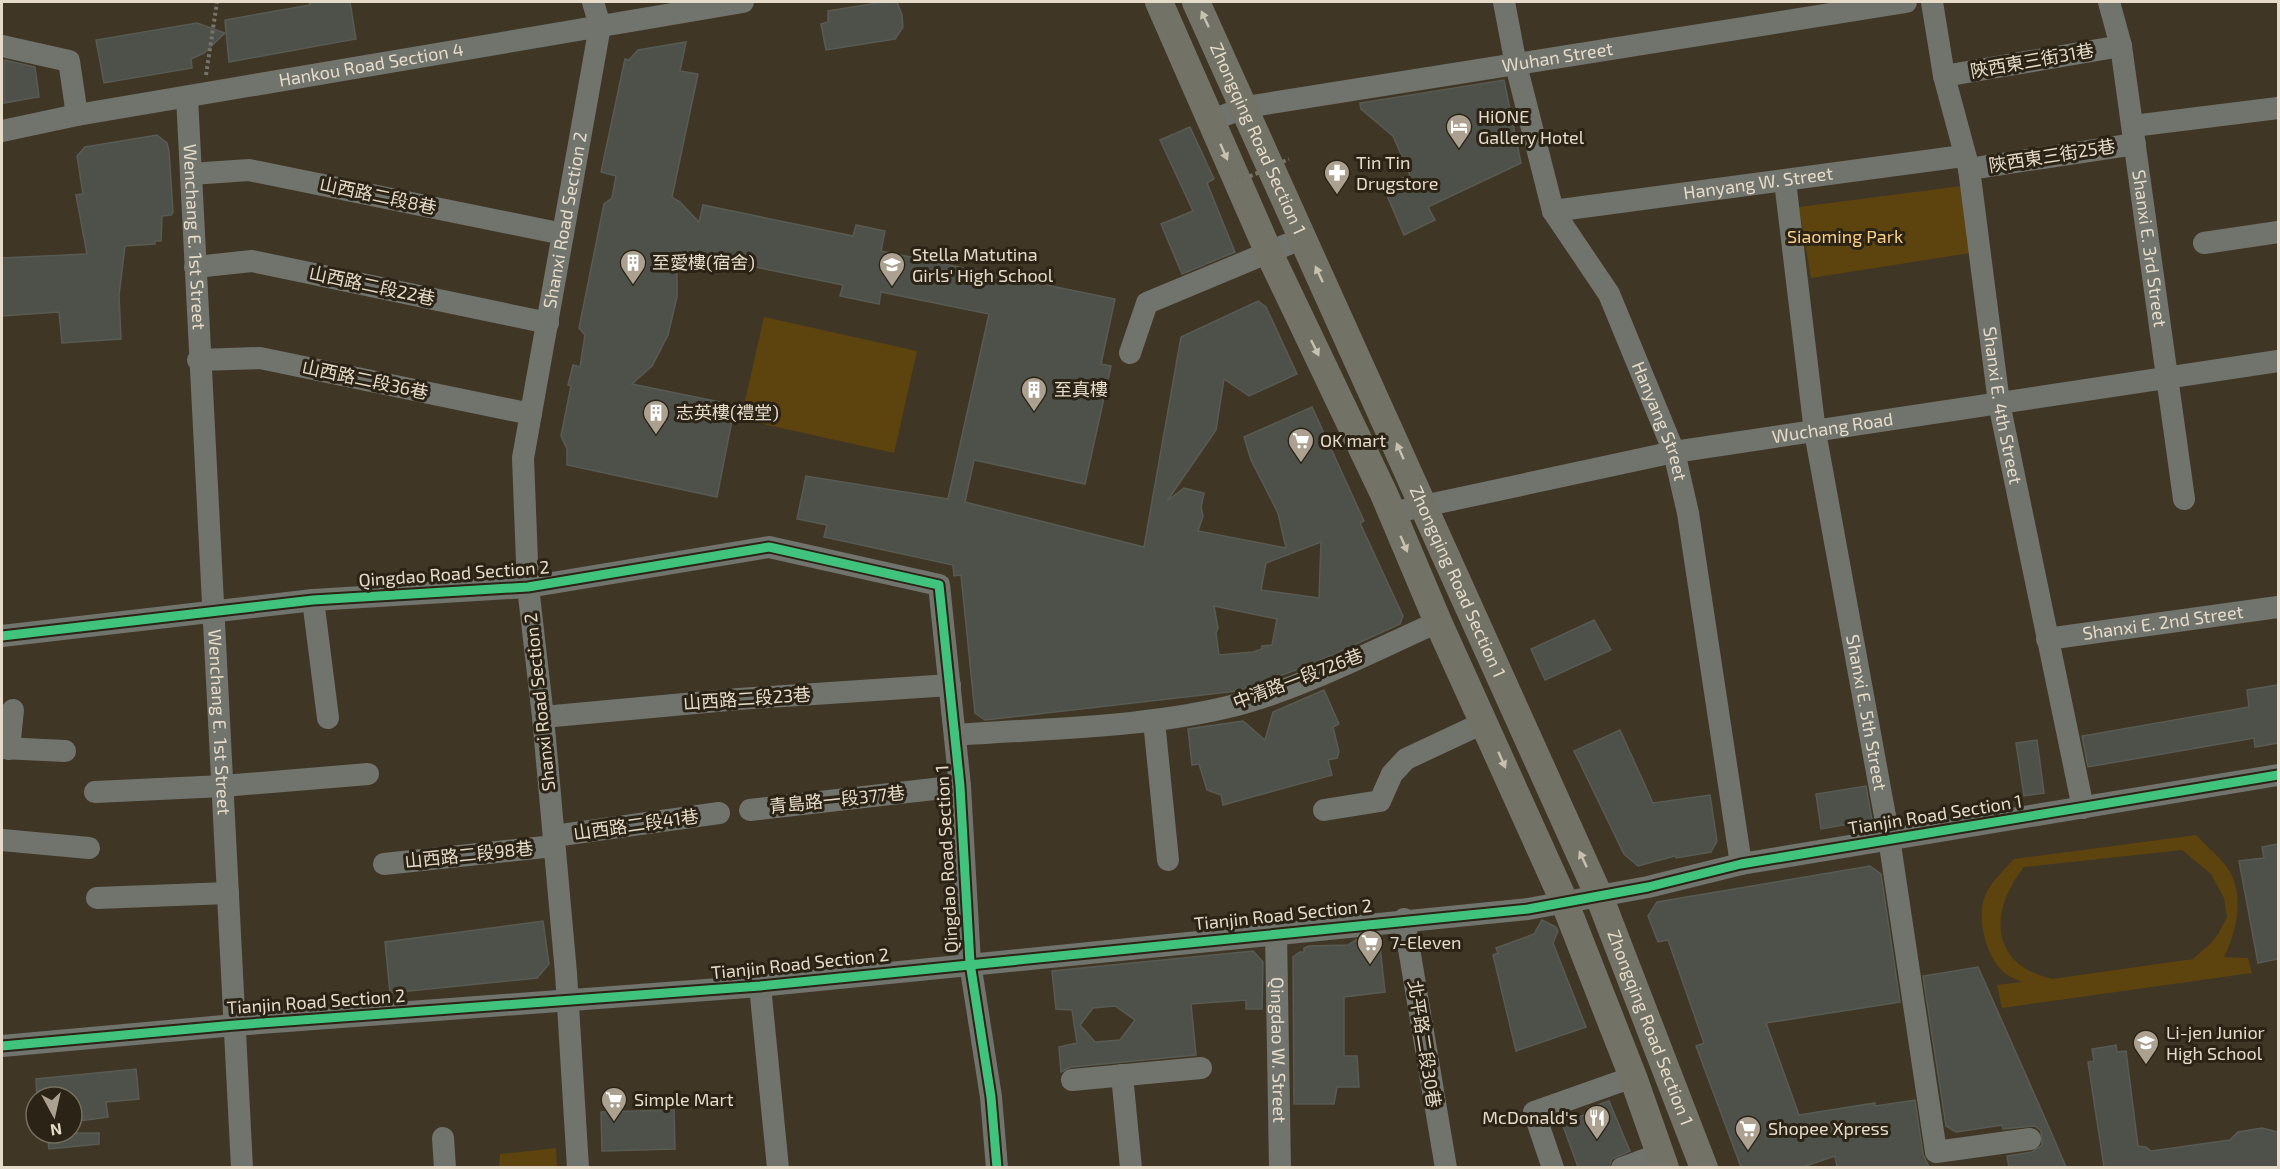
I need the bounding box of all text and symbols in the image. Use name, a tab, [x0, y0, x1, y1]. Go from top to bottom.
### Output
one-way arrow	[1200, 11, 1209, 28]
street label: Wuhan Street	[1500, 37, 1614, 76]
street label: Hankou Road Section 4	[277, 38, 465, 91]
street label: 陜西東三街31巷	[1968, 38, 2095, 82]
street label: Zhongqing Road Section 1	[1206, 39, 1311, 238]
place label: HiONE Gallery Hotel	[1478, 105, 1585, 148]
hotel icon: HiONE Gallery Hotel	[1444, 112, 1474, 150]
street label: Shanxi Road Section 2	[538, 130, 591, 310]
street label: 陜西東三街25巷	[1987, 134, 2117, 176]
street label: Wenchang E. 1st Street	[179, 143, 211, 330]
one-way arrow	[1219, 143, 1229, 161]
place label: Tin Tin Drugstore	[1356, 151, 1438, 194]
pharmacy icon: Tin Tin Drugstore	[1322, 158, 1352, 196]
street label: Hanyang W. Street	[1682, 162, 1834, 203]
street label: Shanxi E. 3rd Street	[2128, 168, 2172, 329]
street label: 山西路二段8巷	[318, 172, 439, 218]
park label: Siaoming Park	[1787, 225, 1903, 247]
place label: Stella Matutina Girls' High School	[912, 243, 1054, 286]
building icon: 至愛樓(宿舍)	[618, 248, 648, 286]
school or university icon: Stella Matutina Girls' High School	[877, 250, 907, 288]
place label: 至愛樓(宿舍)	[652, 251, 755, 273]
street label: 山西路二段22巷	[307, 261, 437, 309]
one-way arrow	[1315, 265, 1324, 282]
street label: Shanxi E. 4th Street	[1979, 325, 2028, 486]
one-way arrow	[1310, 339, 1319, 356]
street label: 山西路二段36巷	[300, 355, 430, 403]
street label: Hanyang Street	[1628, 358, 1692, 483]
building icon: 至真樓	[1019, 375, 1049, 413]
place label: 至真樓	[1054, 378, 1108, 400]
building icon: 志英樓(禮堂)	[641, 398, 671, 436]
place label: 志英樓(禮堂)	[676, 401, 779, 423]
street label: Wuchang Road	[1770, 407, 1895, 447]
supermarket icon: OK mart	[1286, 426, 1316, 464]
place label: OK mart	[1320, 429, 1386, 451]
one-way arrow	[1395, 442, 1405, 460]
street label: Zhongqing Road Section 1	[1406, 482, 1511, 681]
one-way arrow	[1400, 535, 1409, 553]
street label: Qingdao Road Section 2	[358, 555, 550, 591]
street label: Shanxi E. 2nd Street	[2081, 600, 2245, 644]
street label: Shanxi Road Section 2	[519, 612, 559, 792]
street label: Wenchang E. 1st Street	[204, 629, 236, 816]
street label: Shanxi E. 5th Street	[1842, 633, 1892, 792]
street label: 中清路一段726巷	[1229, 643, 1366, 713]
street label: 山西路二段23巷	[682, 683, 812, 713]
one-way arrow	[1498, 751, 1507, 769]
street label: Qingdao Road Section 1	[930, 764, 962, 954]
street label: 青島路一段377巷	[768, 781, 906, 817]
street label: Tianjin Road Section 1	[1846, 789, 2023, 839]
street label: 山西路二段41巷	[572, 804, 700, 844]
street label: 山西路二段98巷	[403, 836, 534, 872]
one-way arrow	[1578, 851, 1587, 868]
street label: Tianjin Road Section 2	[1193, 894, 1373, 934]
street label: Zhongqing Road Section 1	[1603, 927, 1699, 1128]
supermarket icon: 7-Eleven	[1355, 928, 1385, 966]
place label: 7-Eleven	[1390, 931, 1462, 953]
street label: Tianjin Road Section 2	[710, 943, 890, 983]
street label: Qingdao W. Street	[1267, 977, 1291, 1123]
street label: 北平路二段30巷	[1404, 978, 1446, 1109]
street label: Tianjin Road Section 2	[226, 984, 406, 1018]
place label: Li-jen Junior High School	[2166, 1021, 2265, 1064]
school or university icon: Li-jen Junior High School	[2131, 1028, 2161, 1066]
north arrow	[24, 1085, 84, 1145]
supermarket icon: Simple Mart	[599, 1085, 629, 1123]
place label: Simple Mart	[634, 1088, 734, 1110]
restaurant icon: McDonald's	[1582, 1103, 1612, 1141]
place label: McDonald's	[1482, 1106, 1578, 1128]
supermarket icon: Shopee Xpress	[1733, 1114, 1763, 1152]
place label: Shopee Xpress	[1768, 1117, 1889, 1139]
text: N	[49, 1120, 63, 1141]

